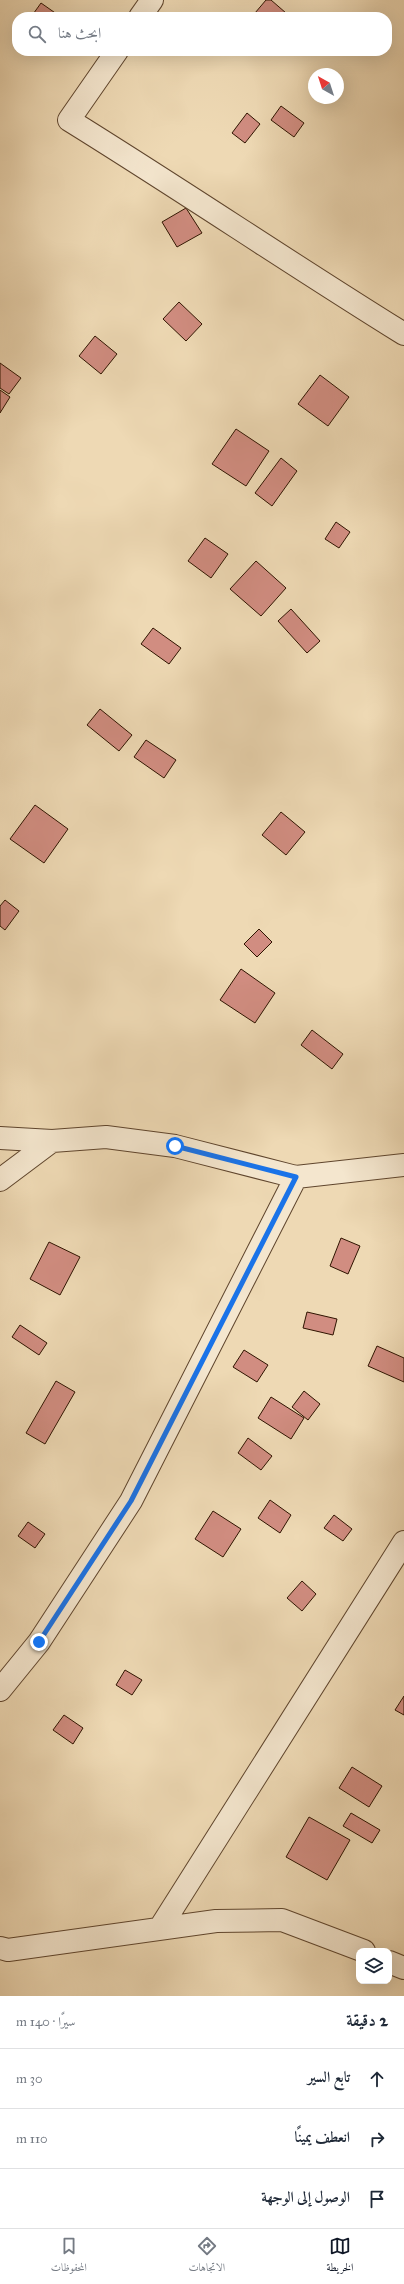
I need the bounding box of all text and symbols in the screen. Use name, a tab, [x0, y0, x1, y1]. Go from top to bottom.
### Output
search box	[12, 12, 392, 56]
icon: search	[26, 23, 48, 45]
text: ابحث هنا	[58, 24, 101, 42]
north arrow	[308, 68, 344, 104]
route start	[166, 1137, 184, 1155]
route end	[30, 1633, 48, 1651]
map controls	[356, 1948, 392, 1984]
button: layers	[356, 1948, 392, 1984]
text: 2 دقيقة	[346, 2010, 388, 2031]
text: سيرًا · 140 m	[16, 2014, 75, 2030]
text: تابع السير	[308, 2068, 350, 2086]
icon: ahead	[366, 2068, 388, 2090]
text: 30 m	[16, 2071, 43, 2087]
text: انعطف يمينًا	[295, 2128, 350, 2146]
icon: right	[366, 2128, 388, 2150]
text: 110 m	[16, 2131, 48, 2147]
text: الوصول إلى الوجهة	[261, 2188, 350, 2206]
icon: arrive	[366, 2188, 388, 2210]
tab: المحفوظات	[51, 2235, 87, 2278]
tab: الاتجاهات	[188, 2235, 225, 2278]
tab: الخريطة	[327, 2235, 353, 2278]

